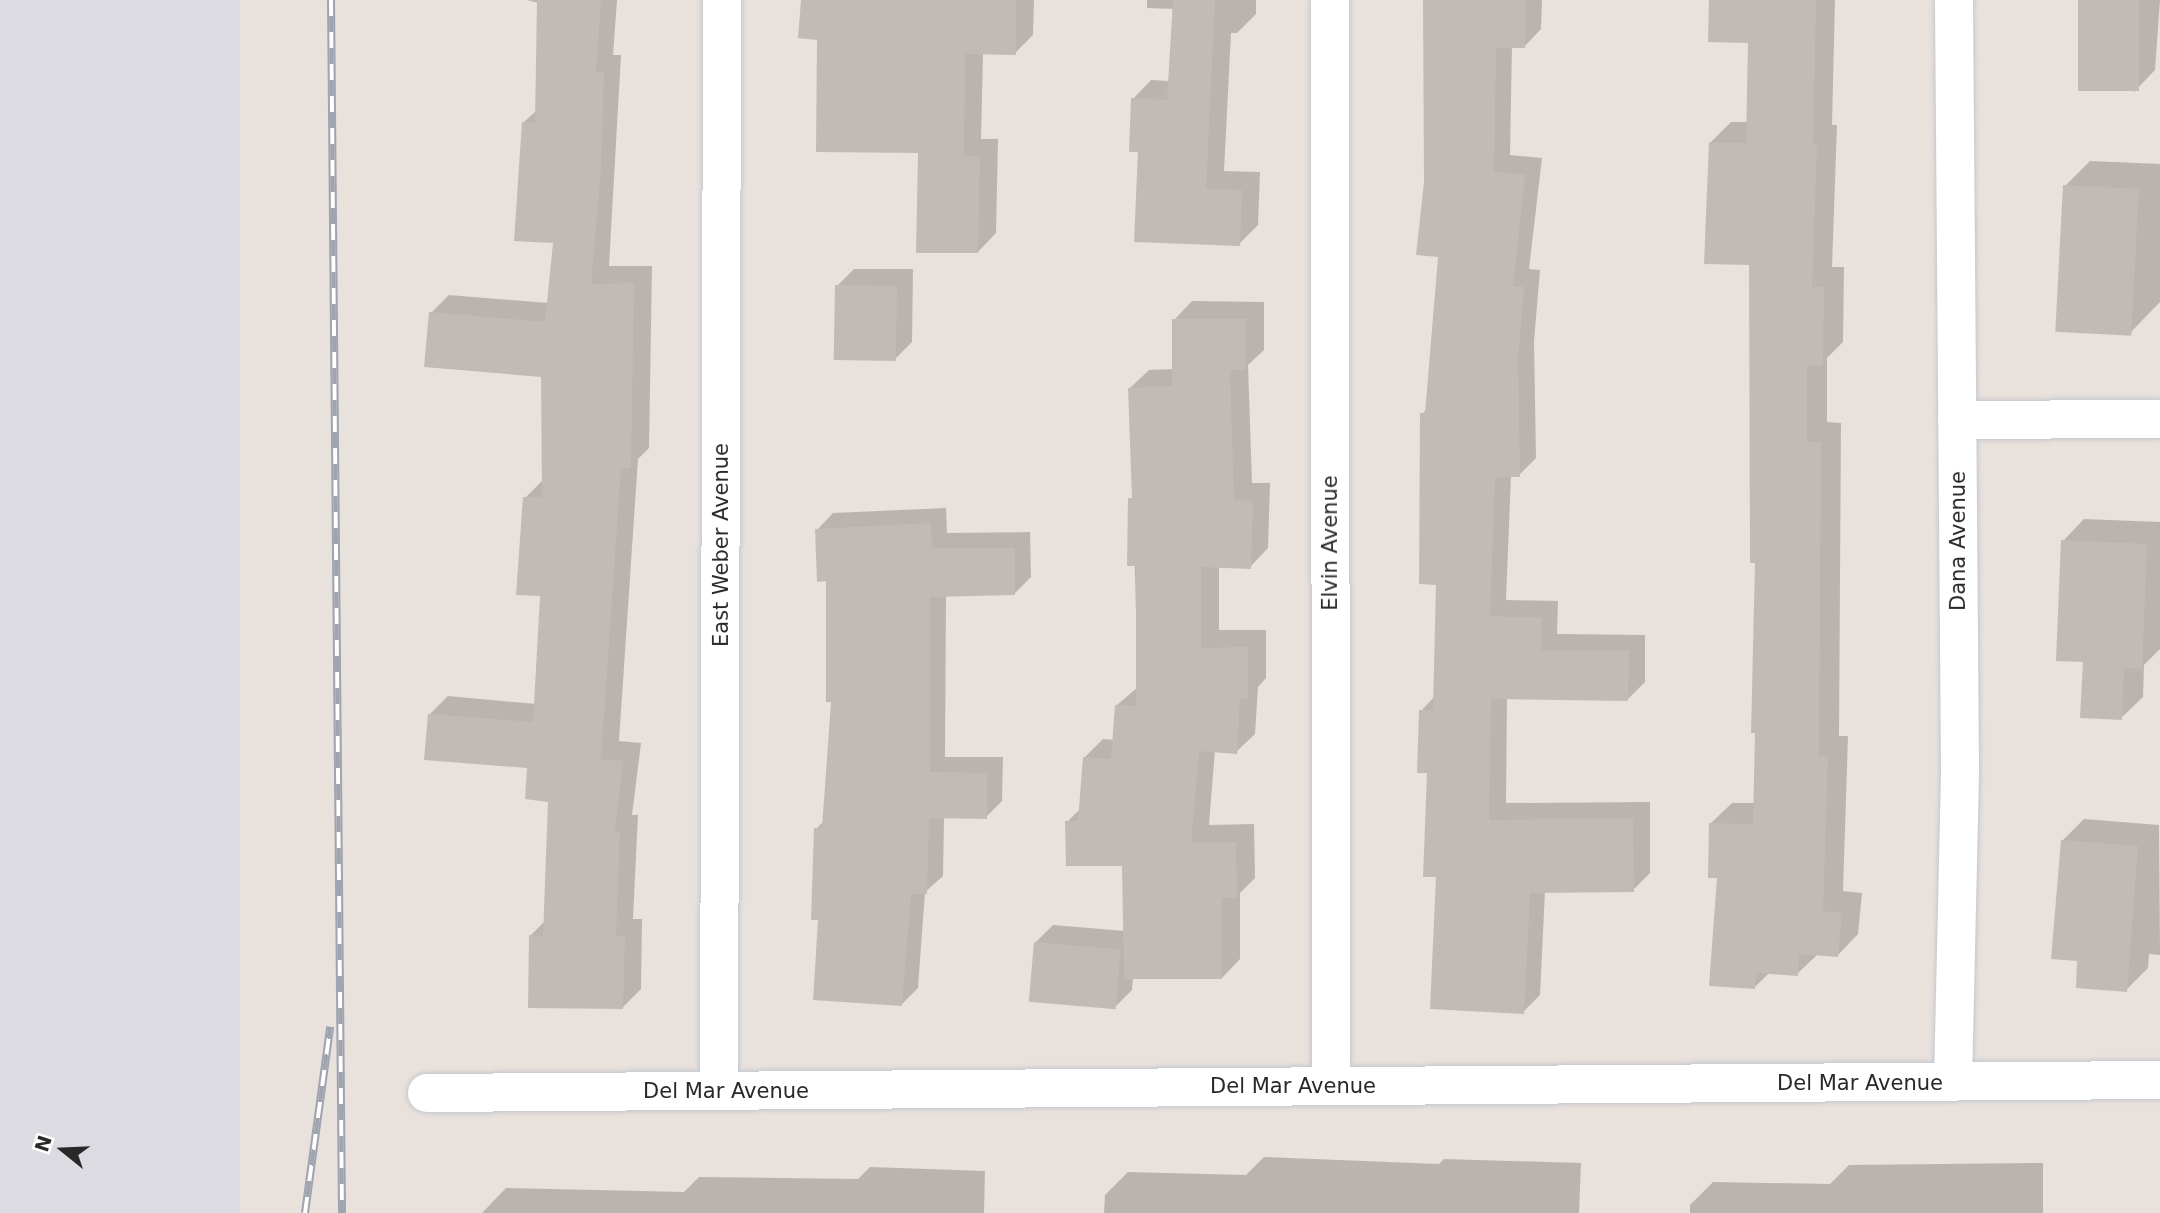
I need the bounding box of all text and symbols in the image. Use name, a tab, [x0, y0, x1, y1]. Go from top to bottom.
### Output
street label: East Weber Avenue	[708, 443, 734, 647]
street label: Dana Avenue	[1945, 471, 1971, 611]
street label: Elvin Avenue	[1317, 475, 1343, 611]
street label: Del Mar Avenue	[1777, 1070, 1943, 1096]
street label: Del Mar Avenue	[1210, 1073, 1376, 1099]
street label: Del Mar Avenue	[643, 1078, 809, 1104]
north arrow	[28, 1115, 98, 1185]
text: N	[30, 1133, 56, 1154]

